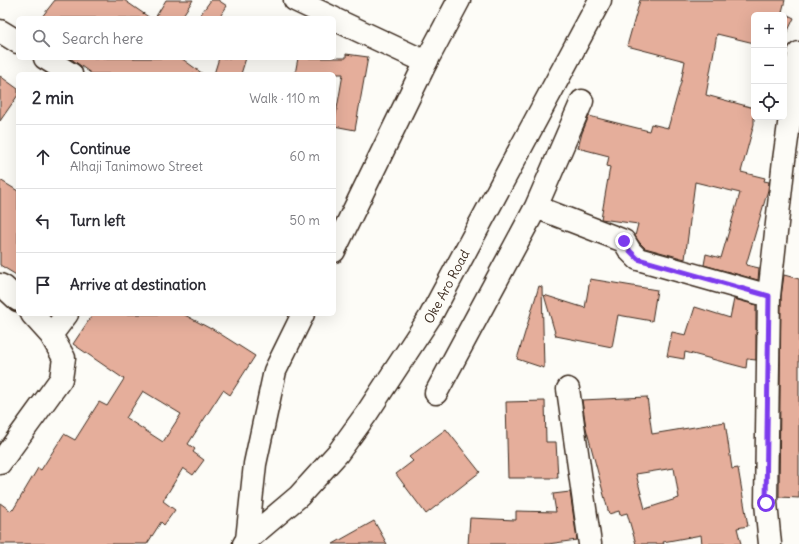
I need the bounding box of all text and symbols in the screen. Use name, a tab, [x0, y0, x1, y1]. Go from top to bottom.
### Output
map controls	[751, 12, 787, 120]
button: +	[751, 12, 787, 48]
search box	[16, 16, 336, 60]
icon: search	[30, 27, 52, 49]
text: Search here	[62, 29, 143, 48]
button: −	[751, 48, 787, 84]
button: locate	[751, 84, 787, 120]
text: 2 min	[32, 87, 74, 109]
text: Walk · 110 m	[249, 90, 320, 107]
text: Continue	[70, 139, 131, 158]
icon: ahead	[32, 146, 54, 168]
text: 60 m	[289, 148, 320, 165]
text: Alhaji Tanimowo Street	[70, 158, 203, 175]
icon: left	[32, 210, 54, 232]
text: Turn left	[70, 211, 125, 230]
text: 50 m	[289, 212, 320, 229]
route end	[615, 232, 633, 250]
street label: Oke Aro Road	[420, 246, 473, 327]
icon: arrive	[32, 274, 54, 296]
text: Arrive at destination	[70, 275, 206, 294]
route start	[757, 494, 775, 512]

